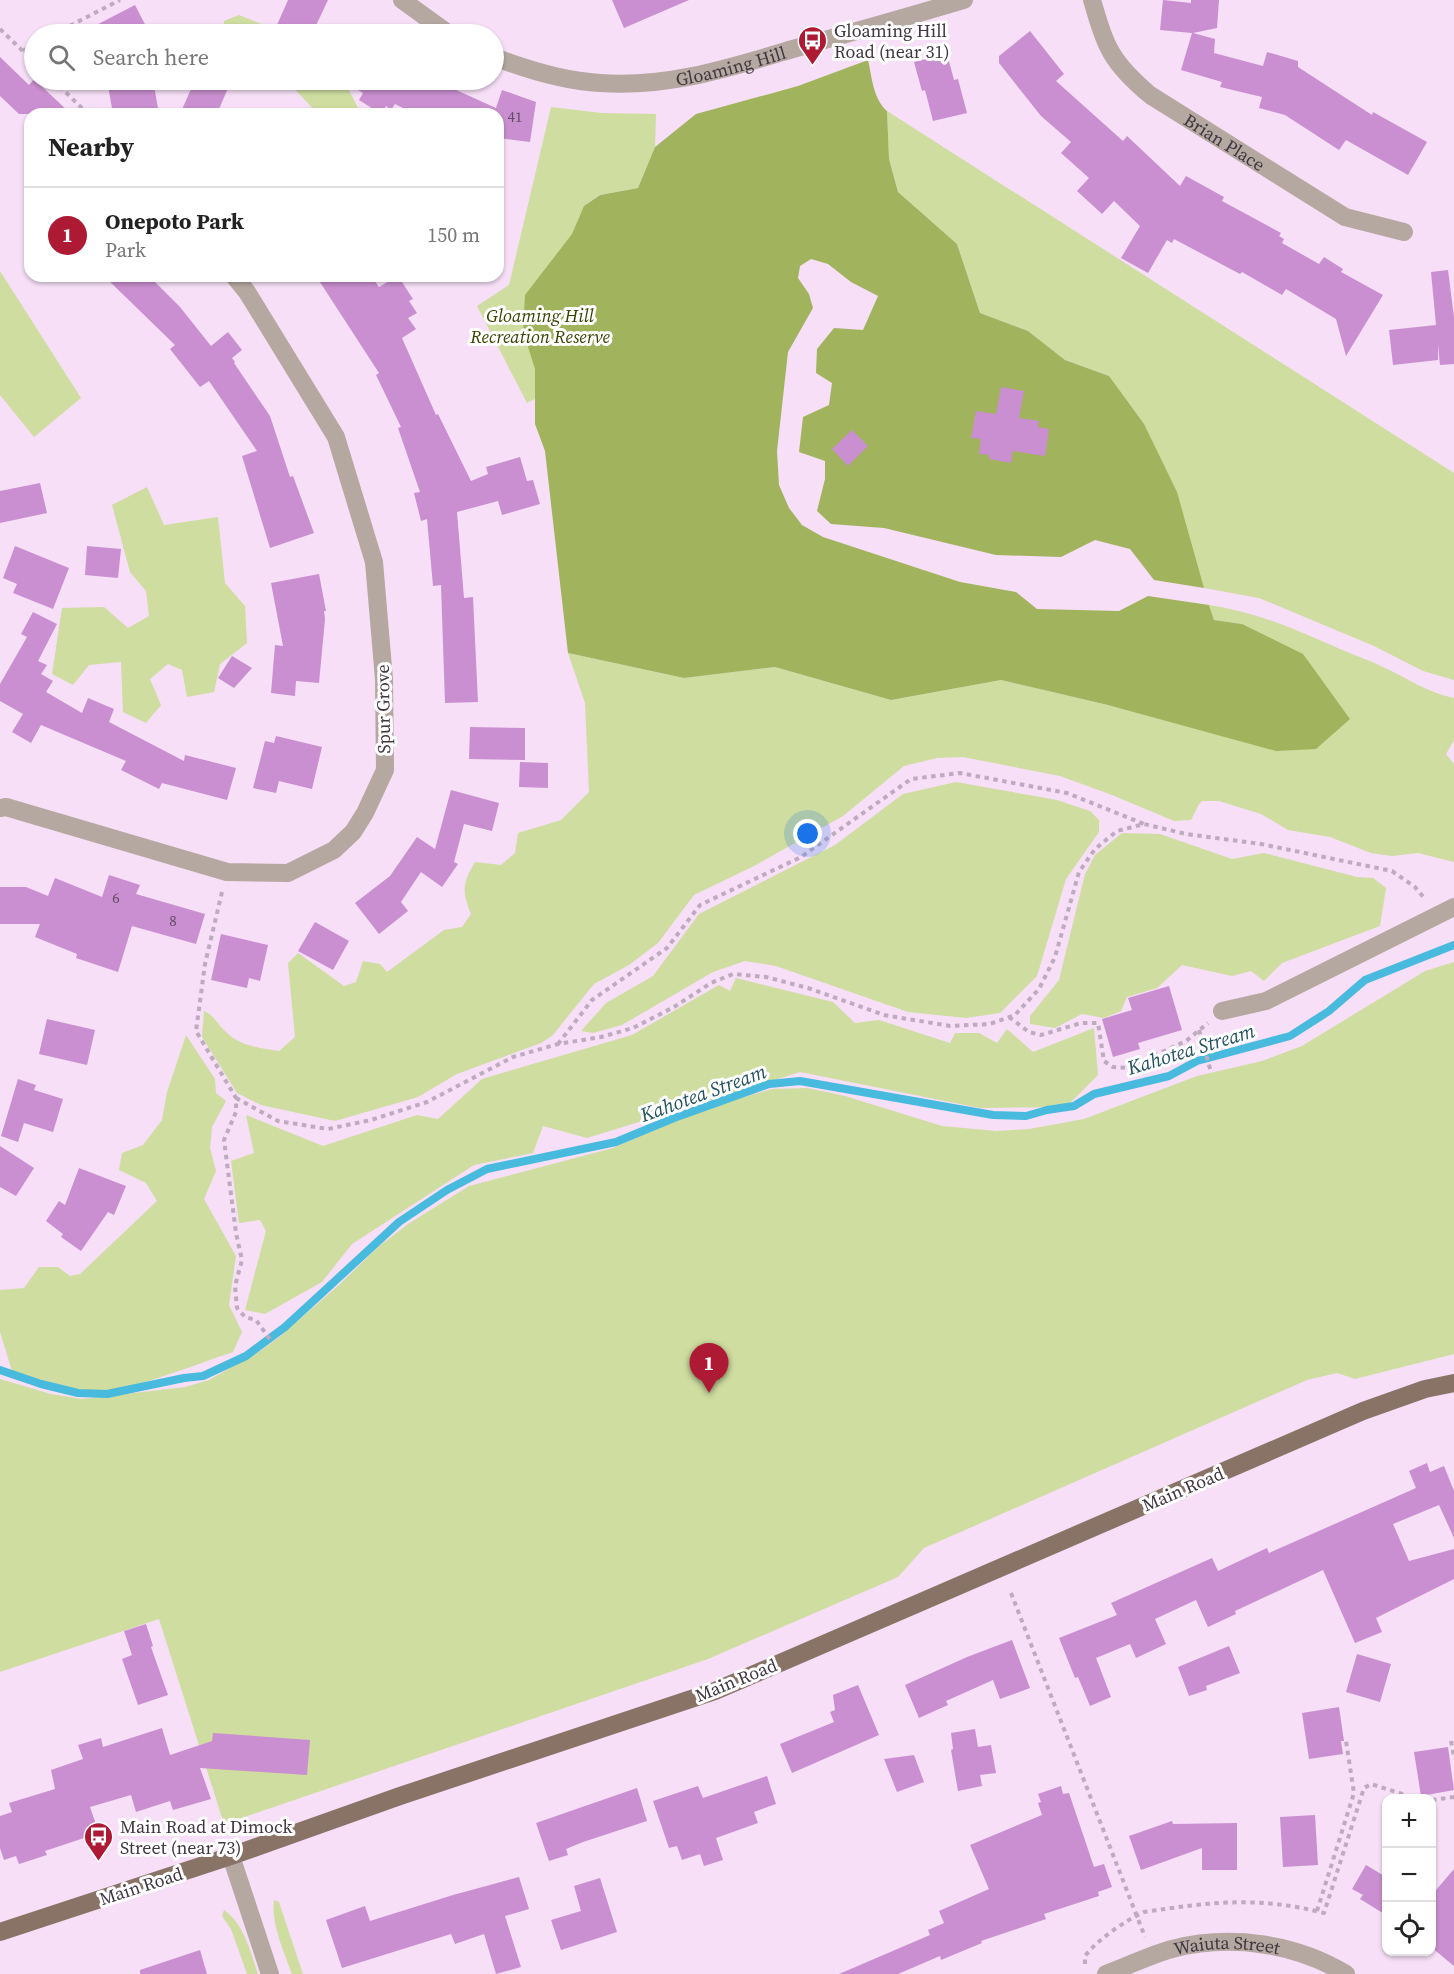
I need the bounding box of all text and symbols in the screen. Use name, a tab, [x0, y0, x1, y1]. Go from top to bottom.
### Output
place label: Gloaming Hill Road (near 31)	[834, 18, 950, 64]
search box	[24, 24, 504, 90]
bus stop icon: Gloaming Hill Road (near 31)	[797, 24, 829, 66]
street label: Gloaming Hill	[673, 39, 789, 91]
icon: search	[45, 41, 78, 74]
text: Search here	[93, 42, 209, 72]
house number: 41	[507, 106, 523, 127]
street label: Brian Place	[1179, 107, 1270, 177]
text: Nearby	[48, 129, 134, 165]
text: Onepoto Park	[105, 206, 244, 236]
text: 1	[62, 221, 73, 249]
text: 150 m	[427, 221, 480, 249]
text: Park	[105, 236, 146, 264]
park label: Gloaming Hill Recreation Reserve	[469, 303, 610, 349]
street label: Spur Grove	[370, 664, 396, 754]
your location	[793, 819, 822, 848]
house number: 6	[112, 887, 120, 908]
house number: 8	[169, 910, 177, 931]
water label: Kahotea Stream	[1123, 1016, 1259, 1082]
water label: Kahotea Stream	[635, 1057, 771, 1129]
pin: 1	[690, 1344, 728, 1393]
street label: Main Road	[1138, 1461, 1228, 1517]
street label: Main Road	[691, 1652, 781, 1708]
map controls	[1382, 1794, 1436, 1956]
button: +	[1382, 1794, 1436, 1848]
place label: Main Road at Dimock Street (near 73)	[120, 1814, 293, 1860]
bus stop icon: Main Road at Dimock Street (near 73)	[83, 1820, 115, 1862]
button: −	[1382, 1848, 1436, 1902]
street label: Main Road	[96, 1861, 186, 1911]
button: locate	[1382, 1902, 1436, 1956]
street label: Waiuta Street	[1171, 1929, 1283, 1961]

